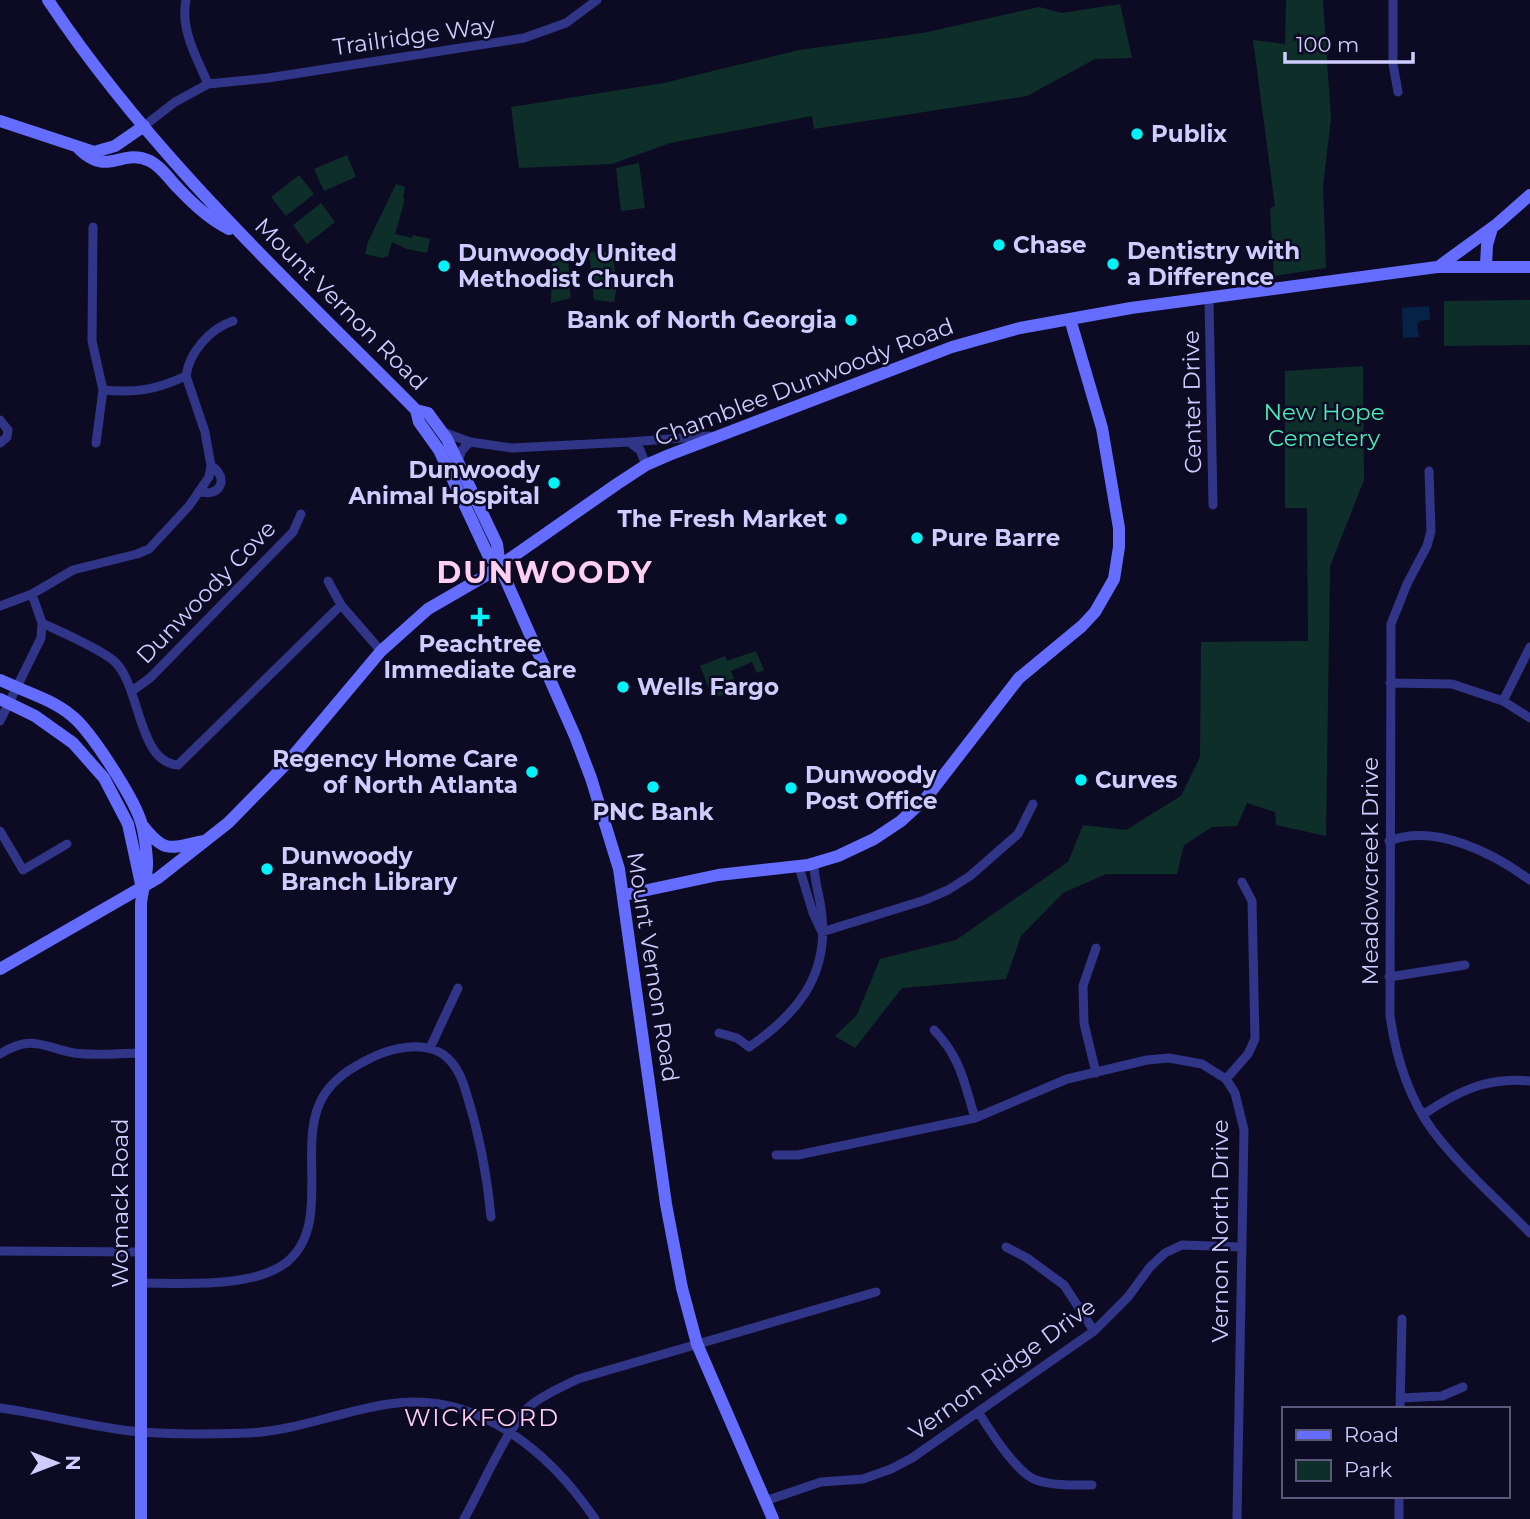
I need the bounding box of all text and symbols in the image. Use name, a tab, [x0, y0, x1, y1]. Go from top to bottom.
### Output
street label: Trailridge Way	[331, 11, 497, 61]
scale bar	[1285, 21, 1413, 65]
text: 100 m	[1296, 32, 1359, 57]
place label: Publix	[1151, 120, 1227, 148]
marker: Publix	[1129, 126, 1145, 142]
street label: Mount Vernon Road	[249, 212, 433, 396]
place label: Chase	[1013, 231, 1086, 259]
marker: Chase	[991, 237, 1007, 253]
place label: Dentistry with a Difference	[1127, 237, 1300, 291]
place label: Dunwoody United Methodist Church	[458, 239, 677, 293]
marker: Dentistry with a Difference	[1105, 256, 1121, 272]
marker: Dunwoody United Methodist Church	[436, 258, 452, 274]
place label: Bank of North Georgia	[567, 306, 837, 334]
street label: Chamblee Dunwoody Road	[651, 312, 957, 452]
marker: Bank of North Georgia	[843, 312, 859, 328]
street label: Center Drive	[1177, 330, 1207, 474]
park label: New Hope Cemetery	[1263, 398, 1385, 452]
place label: Dunwoody Animal Hospital	[347, 456, 540, 510]
marker: Dunwoody Animal Hospital	[546, 475, 562, 491]
place label: The Fresh Market	[617, 505, 827, 533]
marker: The Fresh Market	[833, 511, 849, 527]
street label: Dunwoody Cove	[131, 515, 281, 669]
place label: Pure Barre	[931, 524, 1060, 552]
marker: Pure Barre	[909, 530, 925, 546]
district label: DUNWOODY	[436, 554, 654, 591]
marker: Peachtree Immediate Care	[470, 607, 490, 627]
place label: Peachtree Immediate Care	[383, 630, 577, 684]
place label: Wells Fargo	[637, 673, 779, 701]
marker: Wells Fargo	[615, 679, 631, 695]
place label: Regency Home Care of North Atlanta	[272, 745, 518, 799]
street label: Meadowcreek Drive	[1356, 757, 1384, 985]
place label: Dunwoody Post Office	[805, 761, 938, 815]
marker: Regency Home Care of North Atlanta	[524, 764, 540, 780]
place label: Curves	[1095, 766, 1178, 794]
marker: Curves	[1073, 772, 1089, 788]
marker: PNC Bank	[645, 779, 661, 795]
marker: Dunwoody Post Office	[783, 780, 799, 796]
place label: PNC Bank	[592, 798, 714, 826]
place label: Dunwoody Branch Library	[281, 842, 458, 896]
street label: Mount Vernon Road	[621, 850, 685, 1084]
marker: Dunwoody Branch Library	[259, 861, 275, 877]
street label: Womack Road	[106, 1118, 134, 1288]
street label: Vernon North Drive	[1206, 1119, 1234, 1343]
street label: Vernon Ridge Drive	[903, 1292, 1101, 1446]
district label: WICKFORD	[404, 1403, 560, 1432]
legend	[1282, 1407, 1509, 1498]
text: Road	[1344, 1422, 1399, 1447]
north arrow	[21, 1428, 91, 1498]
text: N	[61, 1455, 84, 1471]
text: Park	[1344, 1457, 1392, 1482]

